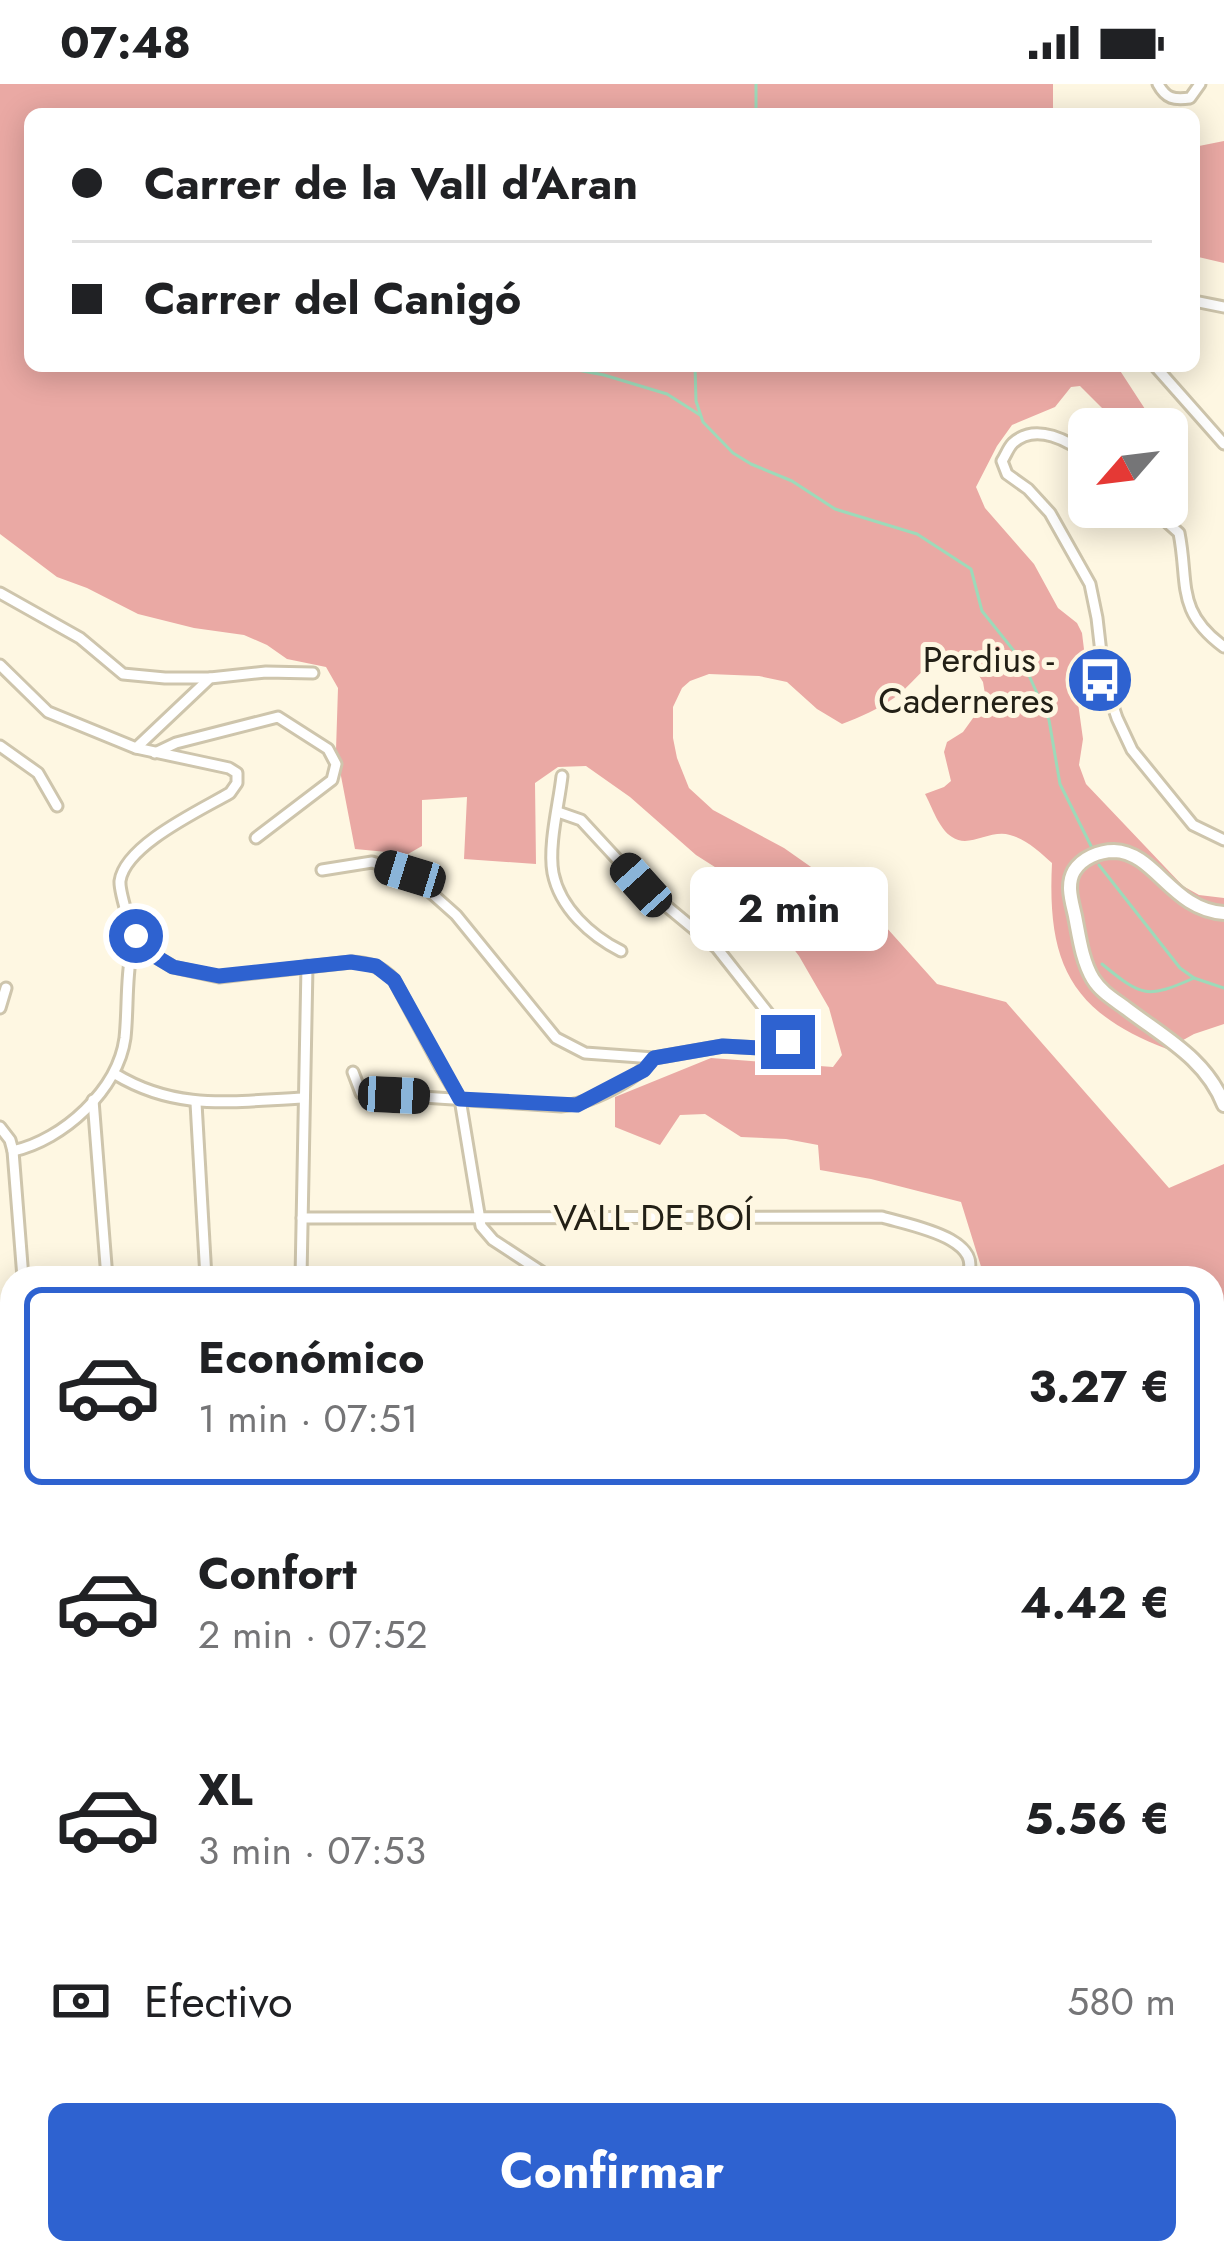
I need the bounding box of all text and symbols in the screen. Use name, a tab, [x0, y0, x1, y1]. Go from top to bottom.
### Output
text: 07:48	[60, 10, 191, 75]
text: Carrer de la Vall d'Aran	[144, 151, 638, 216]
text: Carrer del Canigó	[144, 266, 521, 331]
north arrow	[1068, 408, 1188, 528]
map controls	[1068, 408, 1188, 528]
place label: Perdius - Caderneres	[878, 633, 1054, 726]
bus stop icon: Perdius - Caderneres	[1065, 645, 1135, 715]
car	[370, 846, 450, 902]
car	[604, 846, 678, 924]
callout: 2 min	[689, 868, 887, 952]
text: 2 min	[738, 880, 840, 937]
route start	[109, 909, 163, 963]
route end	[761, 1015, 815, 1069]
car	[357, 1075, 431, 1115]
street label: VALL DE BOÍ	[553, 1191, 754, 1243]
text: Económico	[198, 1325, 424, 1390]
icon: car	[54, 1332, 162, 1440]
text: 3.27 €	[1029, 1354, 1170, 1419]
text: 1 min · 07:51	[198, 1390, 419, 1447]
text: Confort	[198, 1541, 357, 1606]
icon: car	[54, 1548, 162, 1656]
text: 4.42 €	[1020, 1570, 1170, 1635]
text: 2 min · 07:52	[198, 1606, 428, 1663]
text: XL	[198, 1757, 253, 1822]
icon: car	[54, 1764, 162, 1872]
text: 5.56 €	[1024, 1786, 1170, 1851]
text: 3 min · 07:53	[198, 1822, 426, 1879]
icon: cash	[48, 1968, 114, 2034]
text: Efectivo	[144, 1969, 293, 2034]
text: 580 m	[1067, 1973, 1176, 2030]
button: Confirmar	[48, 2103, 1176, 2241]

